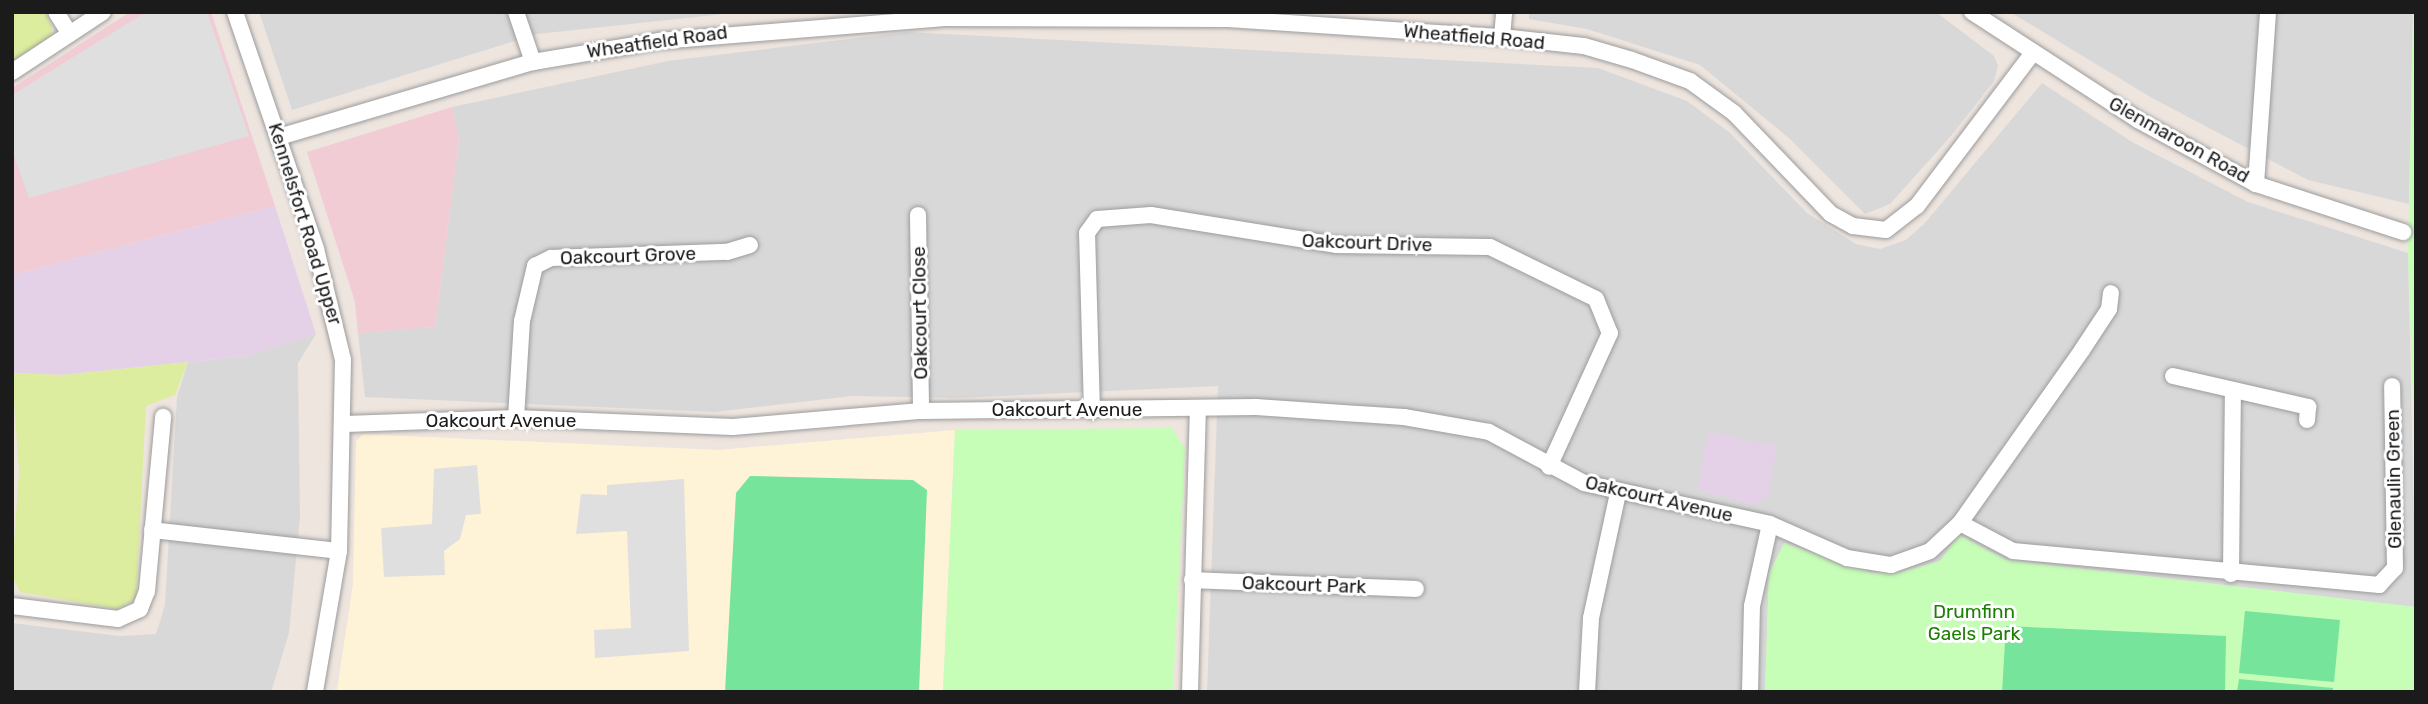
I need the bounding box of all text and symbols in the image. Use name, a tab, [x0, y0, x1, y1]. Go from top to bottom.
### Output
street label: Wheatfield Road	[1402, 19, 1546, 55]
street label: Wheatfield Road	[585, 21, 729, 63]
street label: Glenmaroon Road	[2105, 92, 2253, 188]
street label: Kennelsfort Road Upper	[263, 120, 347, 328]
street label: Oakcourt Drive	[1301, 229, 1433, 257]
street label: Oakcourt Grove	[560, 242, 696, 270]
street label: Oakcourt Close	[907, 246, 933, 380]
street label: Oakcourt Avenue	[991, 399, 1143, 421]
street label: Glenaulin Green	[2381, 409, 2407, 549]
street label: Oakcourt Avenue	[425, 410, 577, 432]
street label: Oakcourt Avenue	[1583, 471, 1735, 527]
street label: Oakcourt Park	[1241, 571, 1367, 599]
park label: Drumfinn Gaels Park	[1928, 601, 2020, 645]

